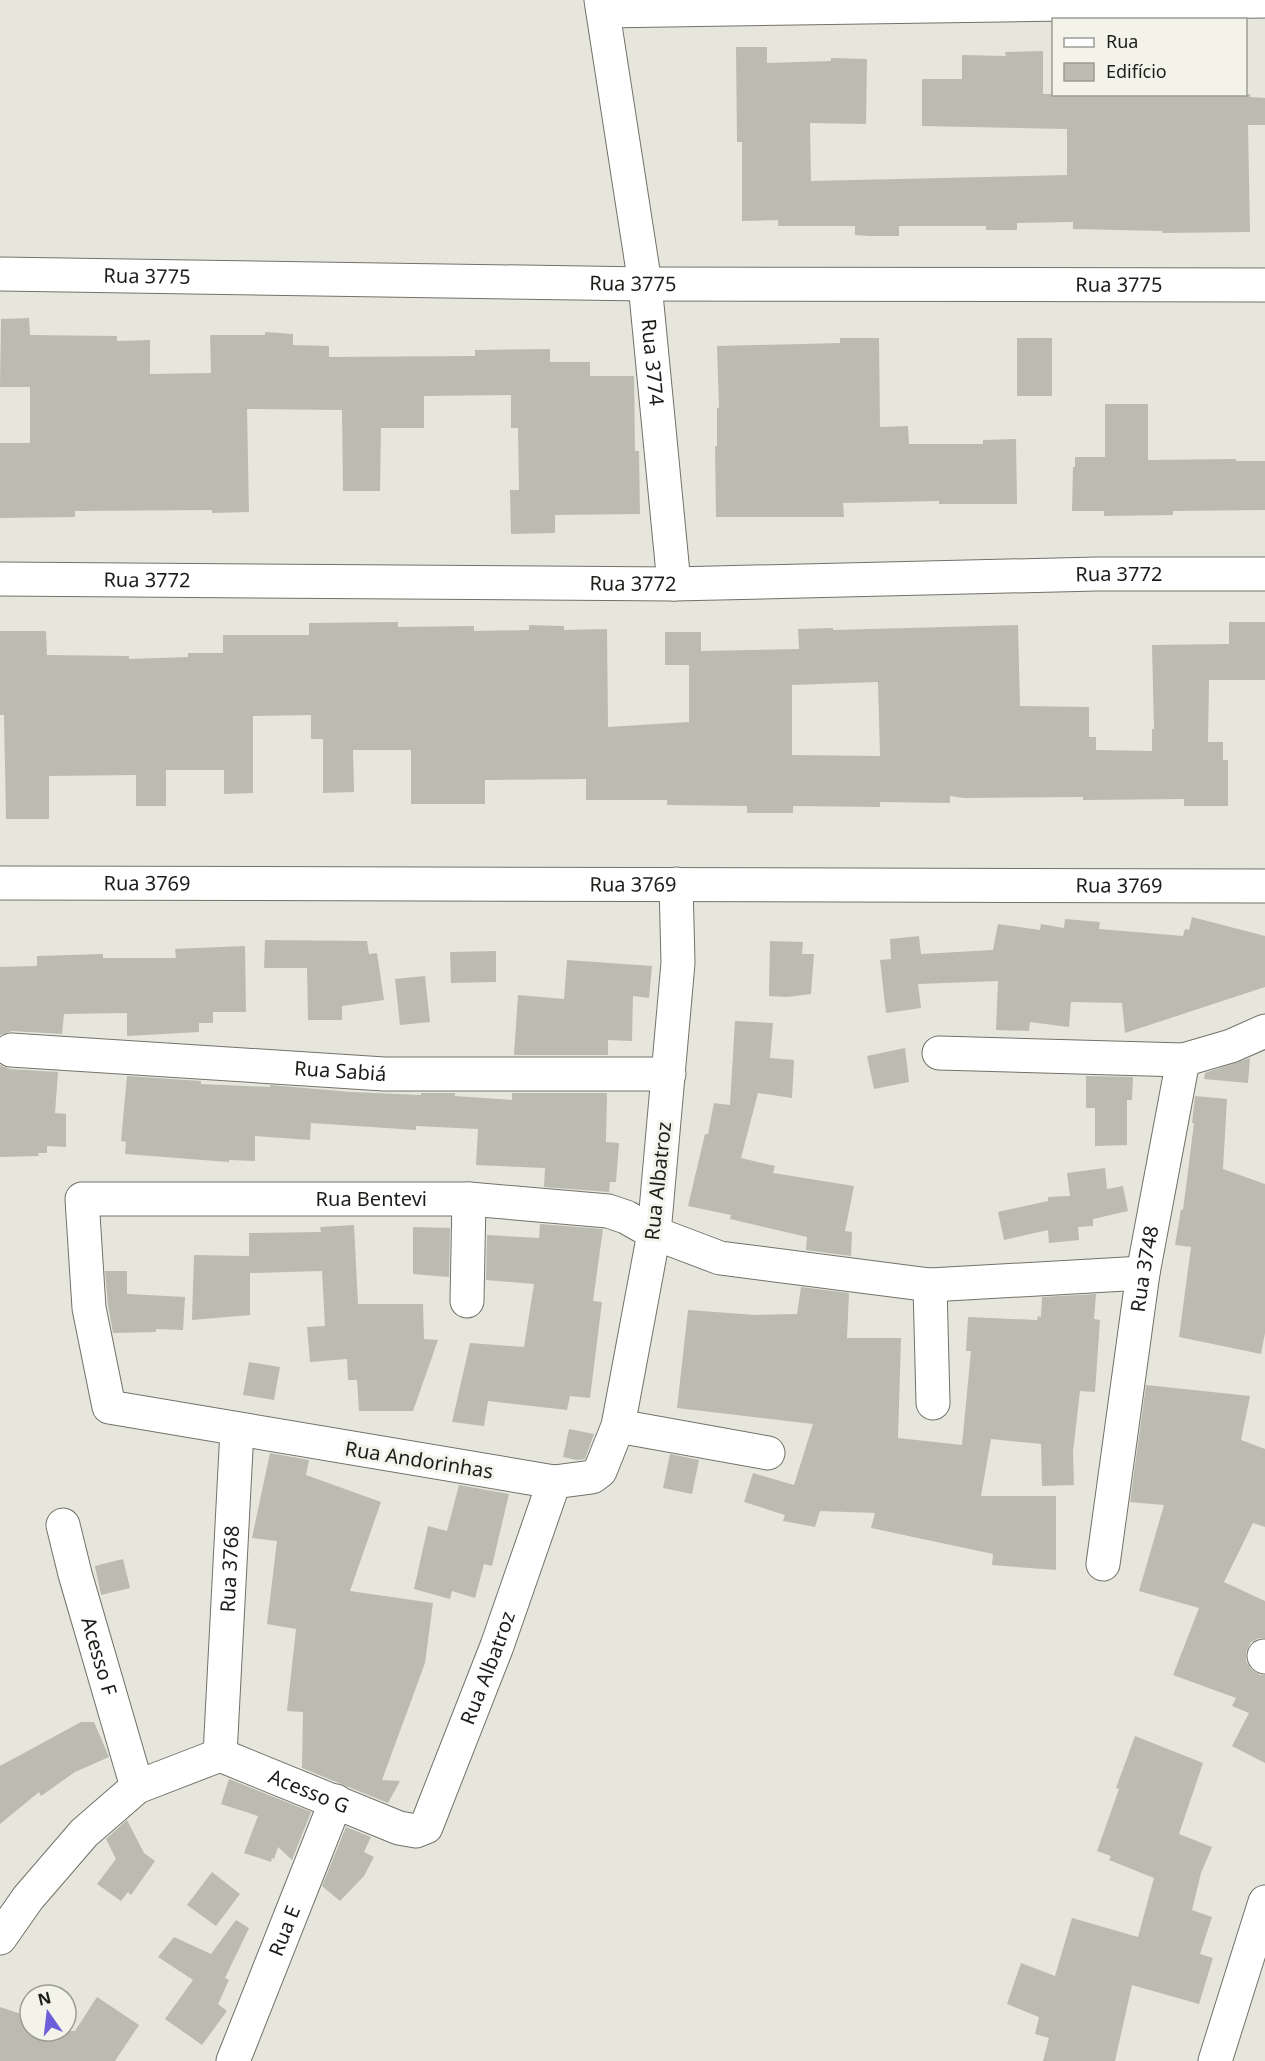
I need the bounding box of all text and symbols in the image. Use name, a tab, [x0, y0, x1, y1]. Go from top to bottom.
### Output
legend	[1052, 18, 1247, 96]
text: Rua	[1106, 29, 1138, 53]
text: Edifício	[1106, 59, 1167, 83]
street label: Rua 3775	[103, 262, 191, 290]
street label: Rua 3775	[589, 269, 676, 297]
street label: Rua 3775	[1075, 271, 1162, 298]
street label: Rua 3774	[635, 318, 671, 407]
street label: Rua 3772	[1075, 560, 1162, 588]
street label: Rua 3772	[103, 566, 191, 593]
street label: Rua 3772	[589, 569, 677, 597]
street label: Rua 3769	[103, 869, 191, 896]
street label: Rua 3769	[589, 870, 677, 898]
street label: Rua 3769	[1075, 872, 1163, 899]
street label: Rua Sabiá	[293, 1054, 387, 1087]
street label: Rua Albatroz	[638, 1120, 677, 1242]
street label: Rua Bentevi	[316, 1185, 427, 1212]
street label: Rua 3748	[1124, 1223, 1165, 1314]
street label: Rua Andorinhas	[343, 1434, 495, 1485]
street label: Rua 3768	[213, 1525, 245, 1613]
street label: Rua Albatroz	[454, 1608, 521, 1728]
street label: Acesso F	[75, 1614, 124, 1698]
street label: Acesso G	[265, 1762, 353, 1819]
street label: Rua E	[262, 1901, 306, 1960]
north arrow	[18, 1983, 78, 2043]
text: N	[35, 1986, 53, 2011]

